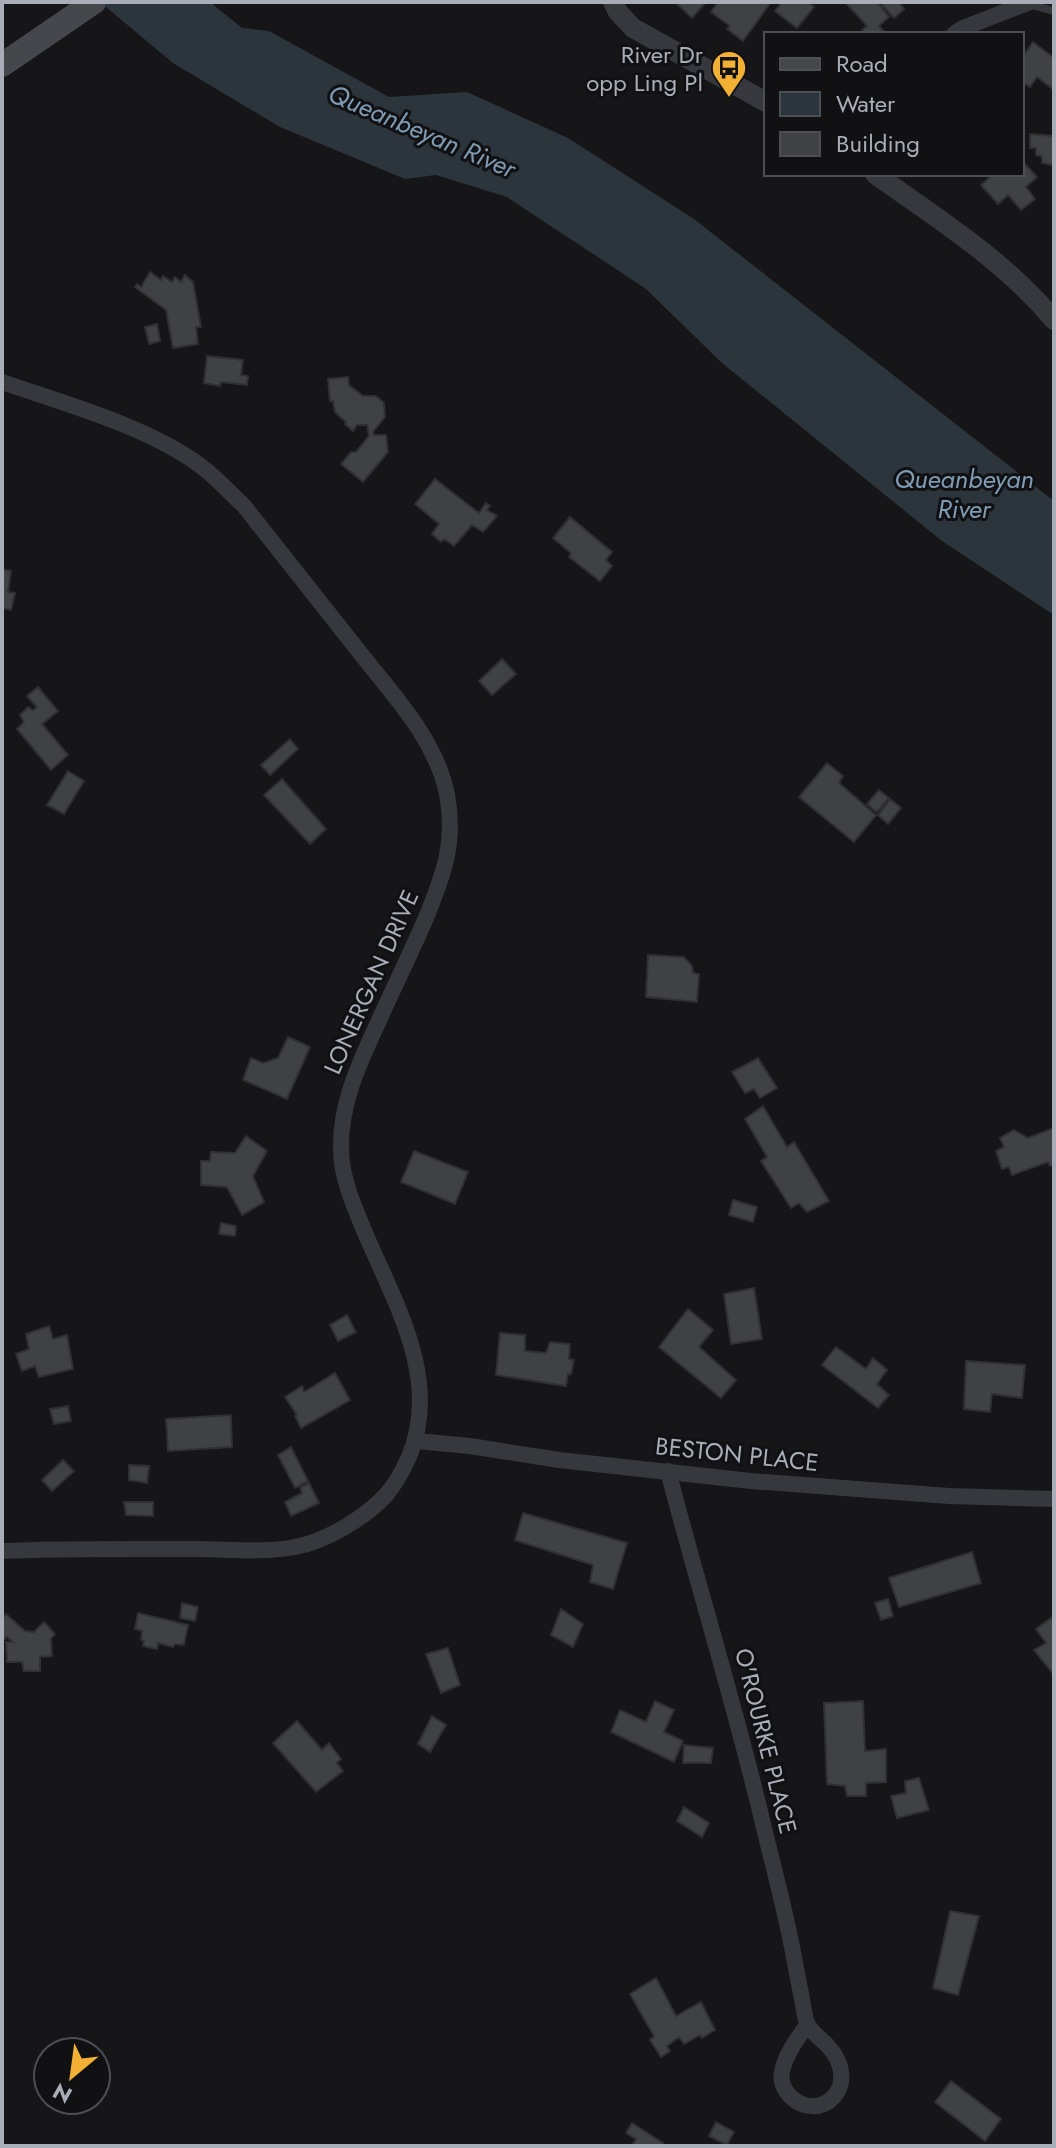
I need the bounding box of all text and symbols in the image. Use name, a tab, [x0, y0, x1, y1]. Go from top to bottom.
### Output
legend	[764, 32, 1024, 176]
place label: River Dr opp Ling Pl	[586, 37, 704, 100]
text: Road	[836, 46, 888, 81]
bus stop icon: River Dr opp Ling Pl	[710, 49, 748, 99]
water label: Queanbeyan River	[322, 74, 523, 188]
text: Water	[836, 86, 896, 121]
text: Building	[836, 126, 920, 161]
water label: Queanbeyan River	[894, 460, 1034, 528]
street label: LONERGAN DRIVE	[315, 884, 427, 1080]
street label: BESTON PLACE	[654, 1428, 820, 1480]
street label: O'ROURKE PLACE	[726, 1645, 806, 1837]
north arrow	[32, 2036, 112, 2116]
text: N	[47, 2075, 78, 2112]

